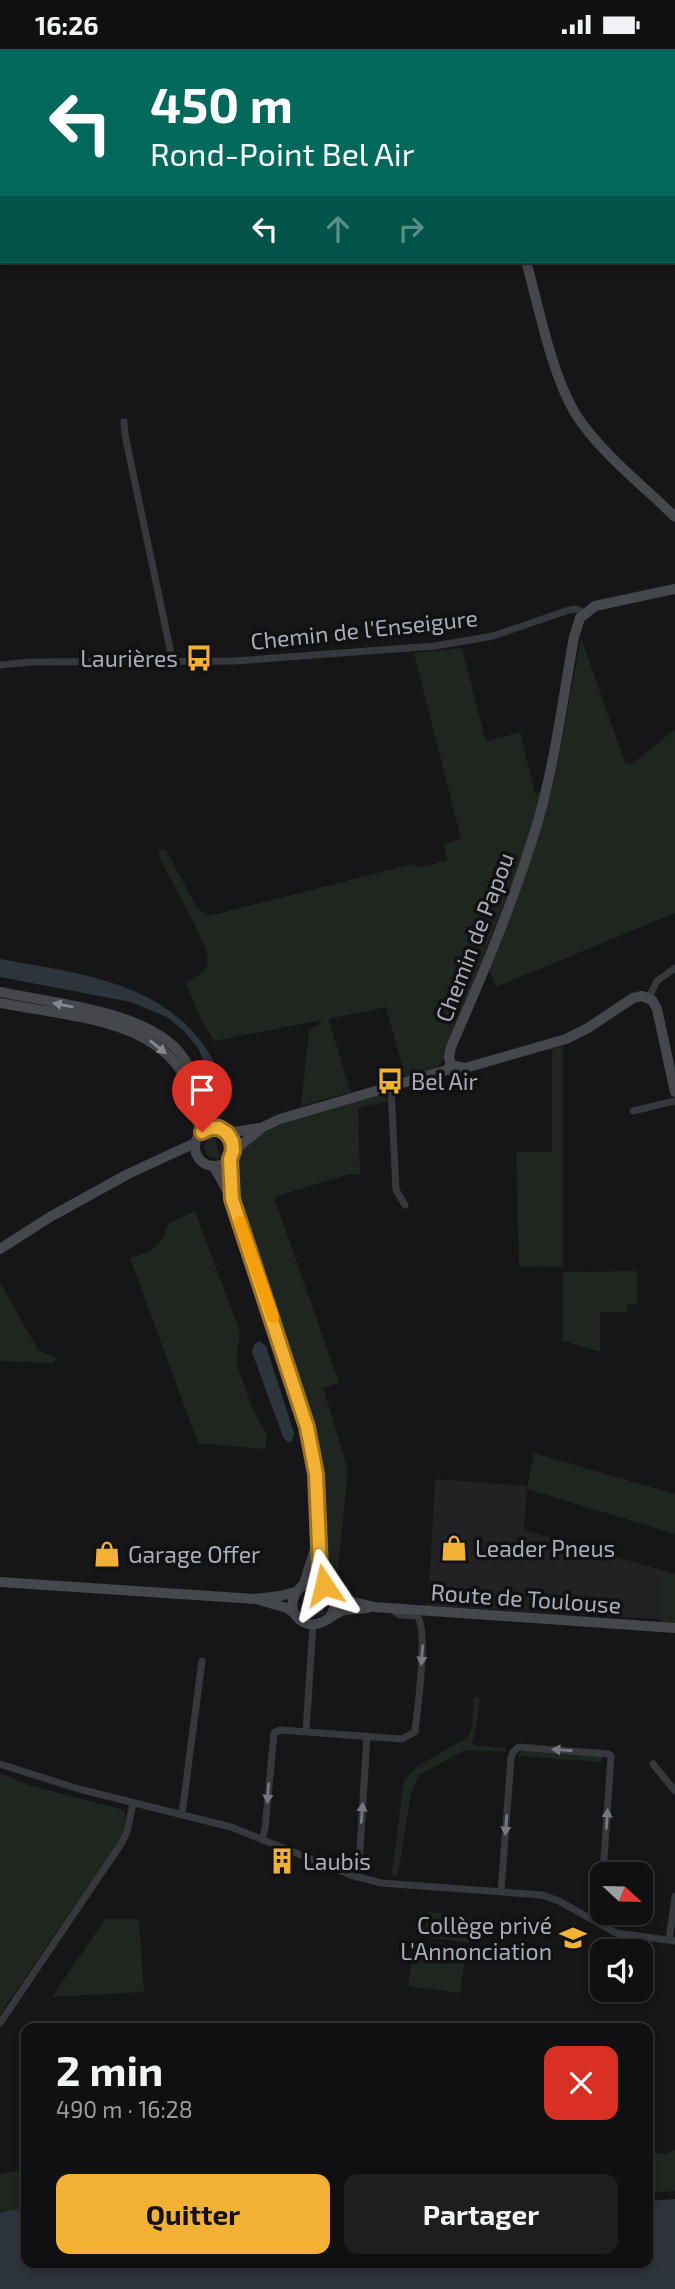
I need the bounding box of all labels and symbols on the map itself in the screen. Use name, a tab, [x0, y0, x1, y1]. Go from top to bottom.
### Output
street label: Chemin de l'Enseigure	[249, 603, 479, 655]
bus stop icon: Laurières	[184, 643, 214, 673]
place label: Laurières	[80, 644, 178, 672]
street label: Chemin de Papou	[429, 848, 519, 1026]
one-way arrow	[52, 999, 74, 1010]
one-way arrow	[149, 1040, 167, 1055]
pin	[172, 1060, 232, 1132]
bus stop icon: Bel Air	[375, 1066, 405, 1096]
place label: Bel Air	[411, 1067, 478, 1095]
shop icon: Leader Pneus	[439, 1533, 469, 1563]
place label: Leader Pneus	[475, 1534, 615, 1562]
shop icon: Garage Offer	[92, 1539, 122, 1569]
place label: Garage Offer	[128, 1540, 260, 1568]
position arrow	[287, 1548, 361, 1622]
street label: Route de Toulouse	[430, 1577, 622, 1619]
one-way arrow	[416, 1644, 427, 1666]
one-way arrow	[551, 1744, 573, 1755]
one-way arrow	[262, 1782, 273, 1804]
one-way arrow	[357, 1801, 368, 1823]
one-way arrow	[602, 1808, 613, 1830]
one-way arrow	[500, 1814, 511, 1836]
building icon: Laubis	[267, 1846, 297, 1876]
place label: Laubis	[303, 1847, 371, 1875]
north arrow	[590, 1862, 653, 1925]
place label: Collège privé L'Annonciation	[400, 1911, 552, 1965]
school or university icon: Collège privé L'Annonciation	[558, 1923, 588, 1953]

